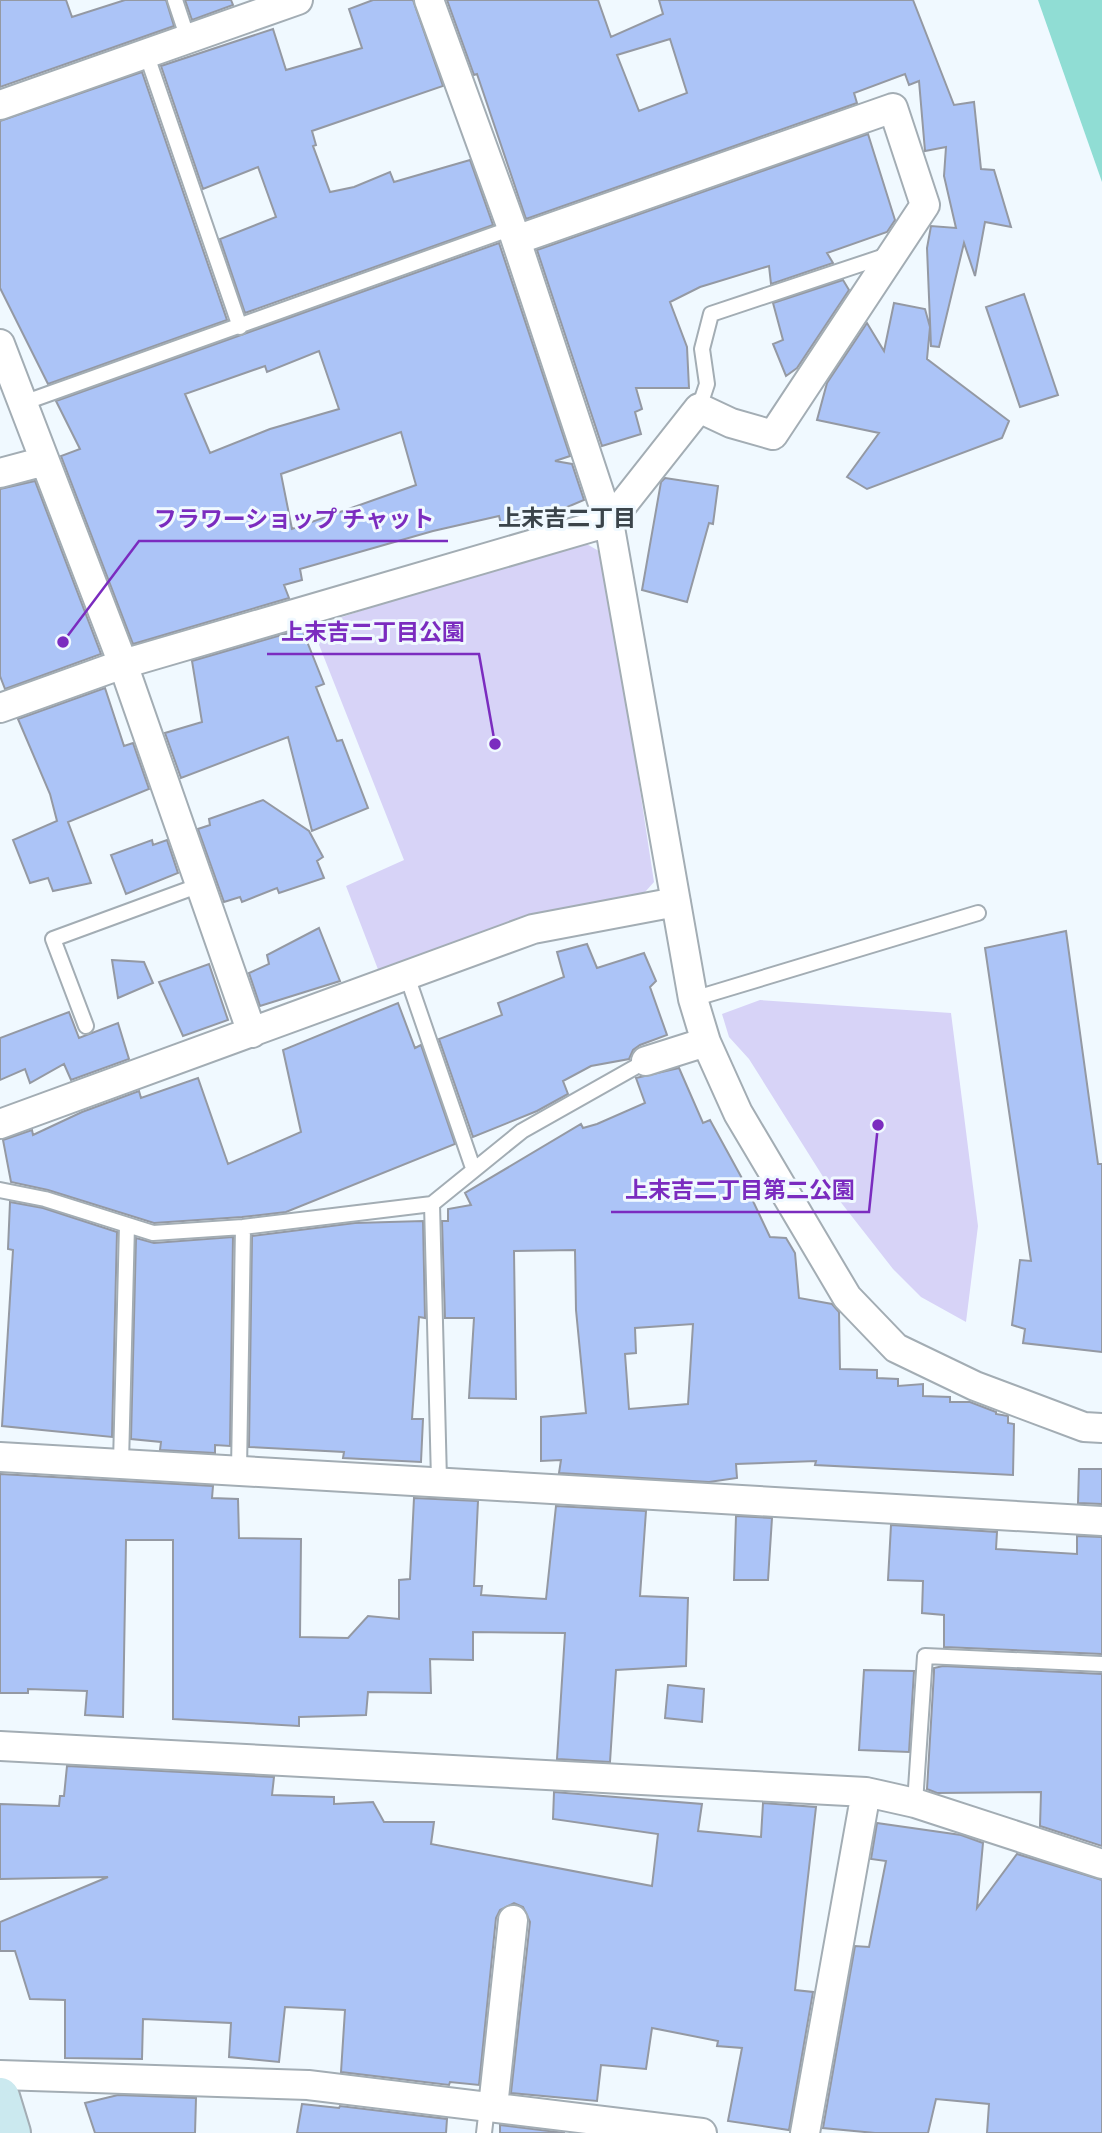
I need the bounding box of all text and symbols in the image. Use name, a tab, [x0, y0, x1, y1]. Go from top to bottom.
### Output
callout: フラワーショップ チャット	[139, 497, 448, 541]
district label: 上末吉二丁目	[498, 499, 636, 533]
text: フラワーショップ チャット	[154, 500, 434, 534]
callout: 上末吉二丁目公園	[267, 610, 479, 654]
text: 上末吉二丁目公園	[281, 613, 465, 647]
callout: 上末吉二丁目第二公園	[611, 1168, 869, 1212]
text: 上末吉二丁目第二公園	[625, 1171, 855, 1205]

